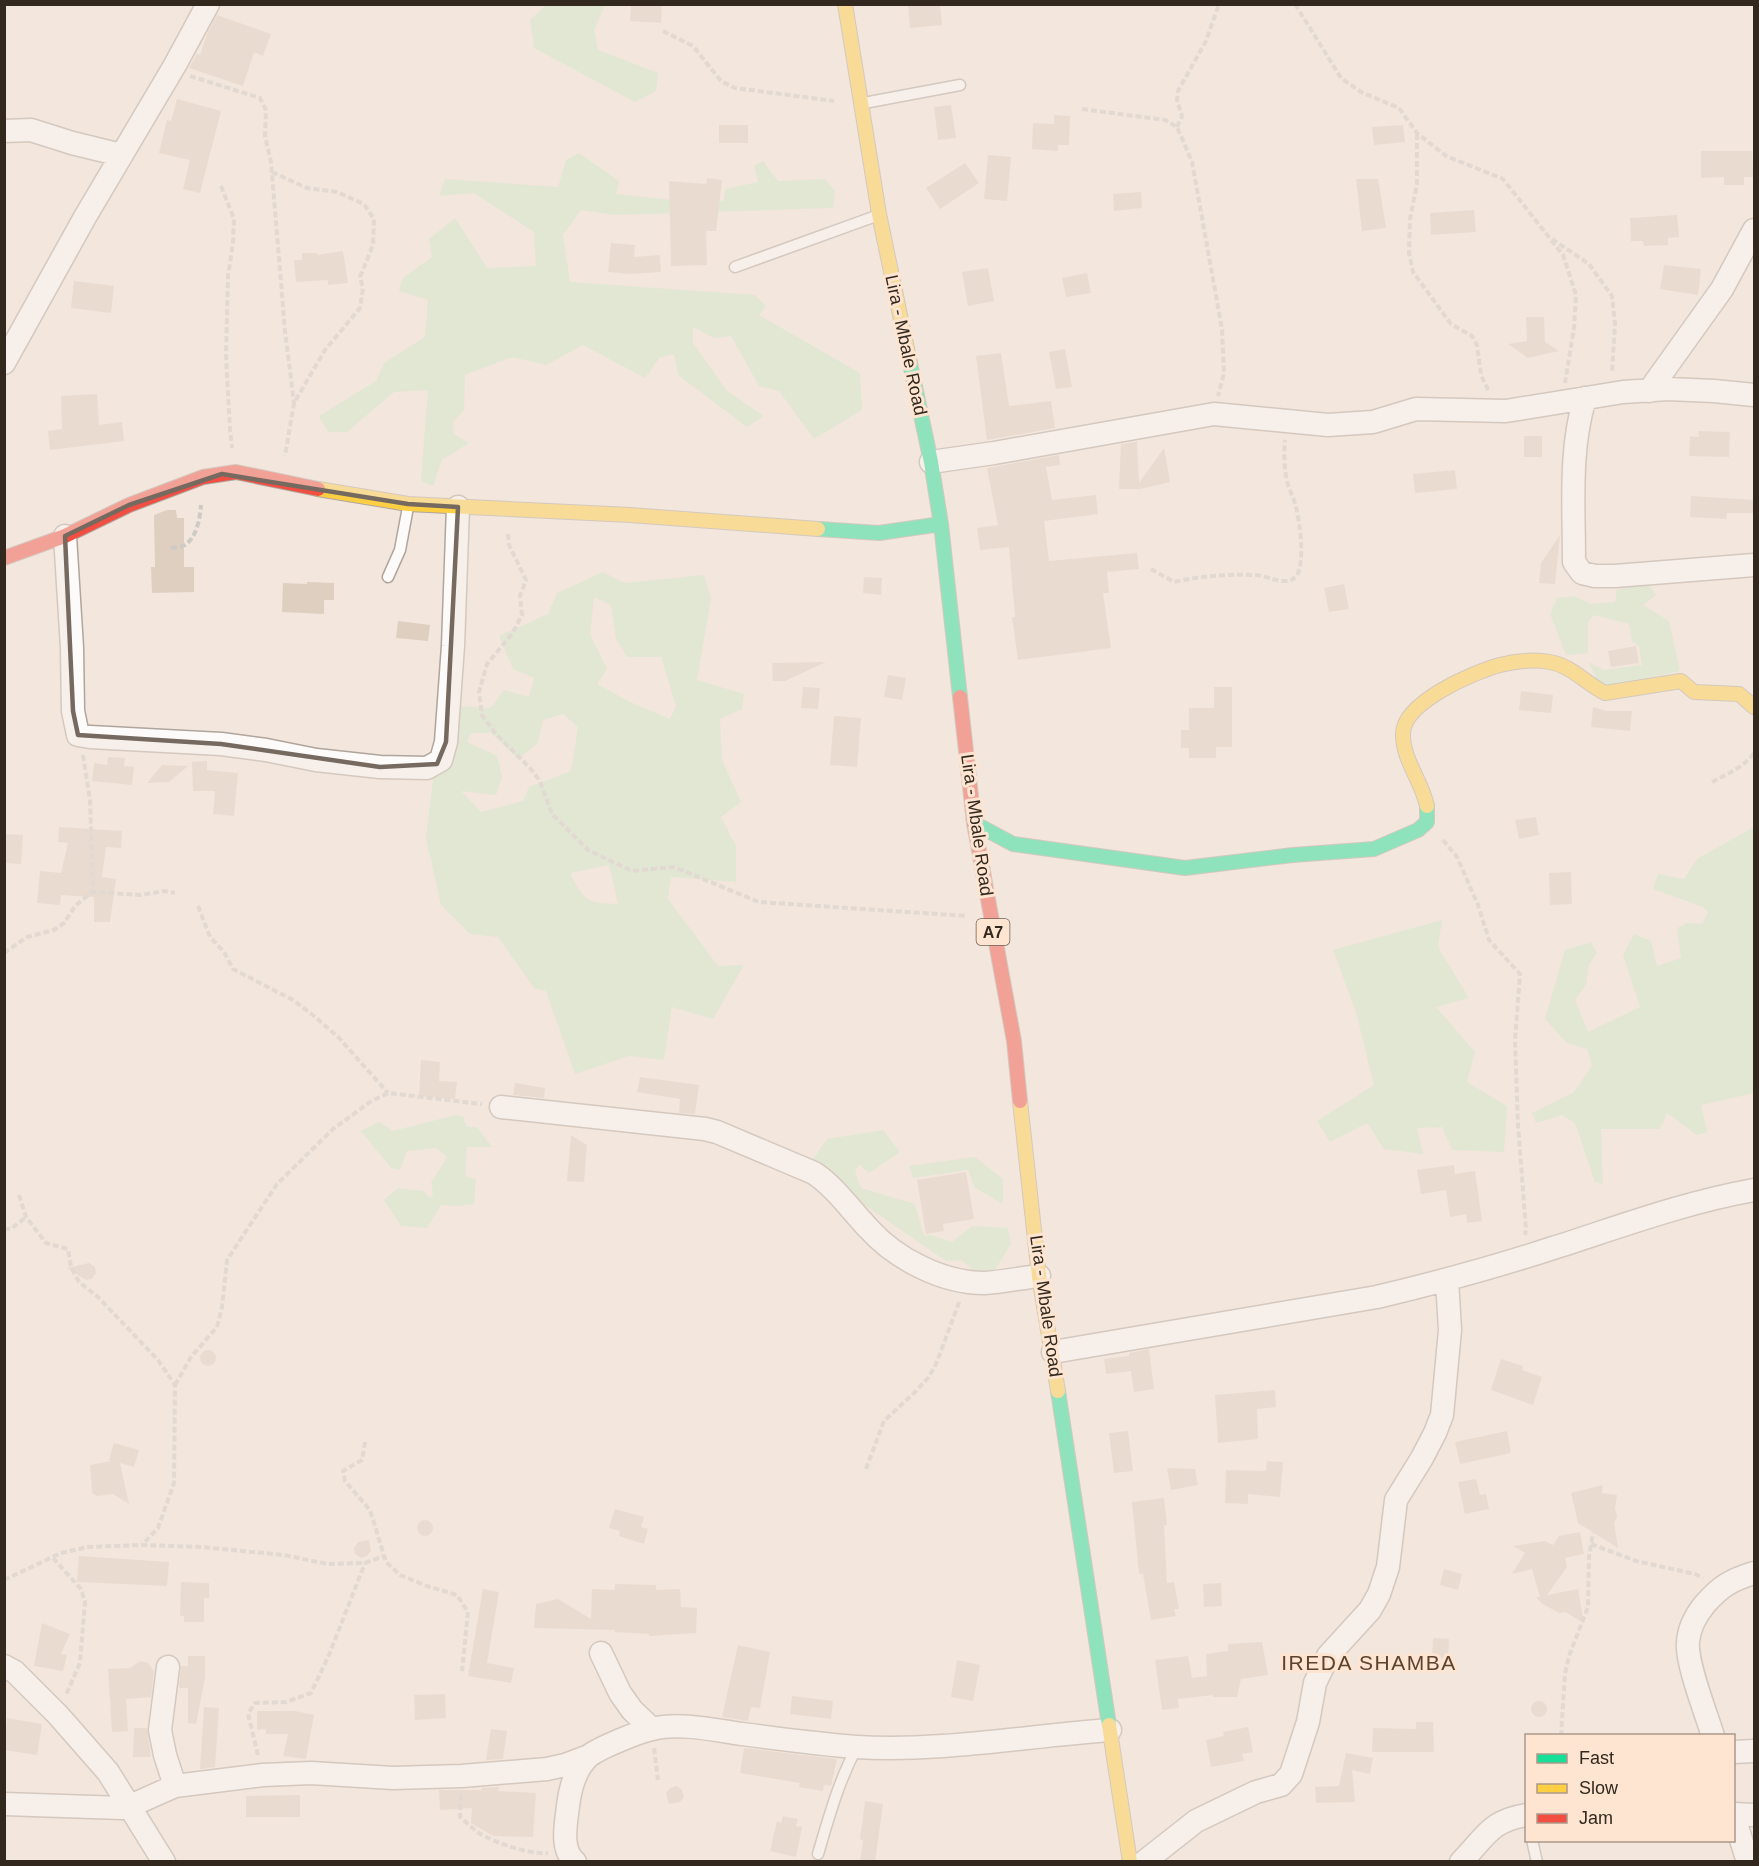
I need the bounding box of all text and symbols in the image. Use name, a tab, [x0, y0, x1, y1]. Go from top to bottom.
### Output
street label: Lira - Mbale Road	[881, 273, 931, 417]
street label: Lira - Mbale Road	[957, 753, 997, 897]
road number: A7	[976, 919, 1010, 945]
street label: Lira - Mbale Road	[1026, 1234, 1066, 1378]
district label: IREDA SHAMBA	[1281, 1651, 1457, 1674]
legend	[1525, 1734, 1735, 1842]
text: Fast	[1579, 1748, 1614, 1768]
text: Slow	[1579, 1778, 1619, 1798]
text: Jam	[1579, 1808, 1613, 1828]

